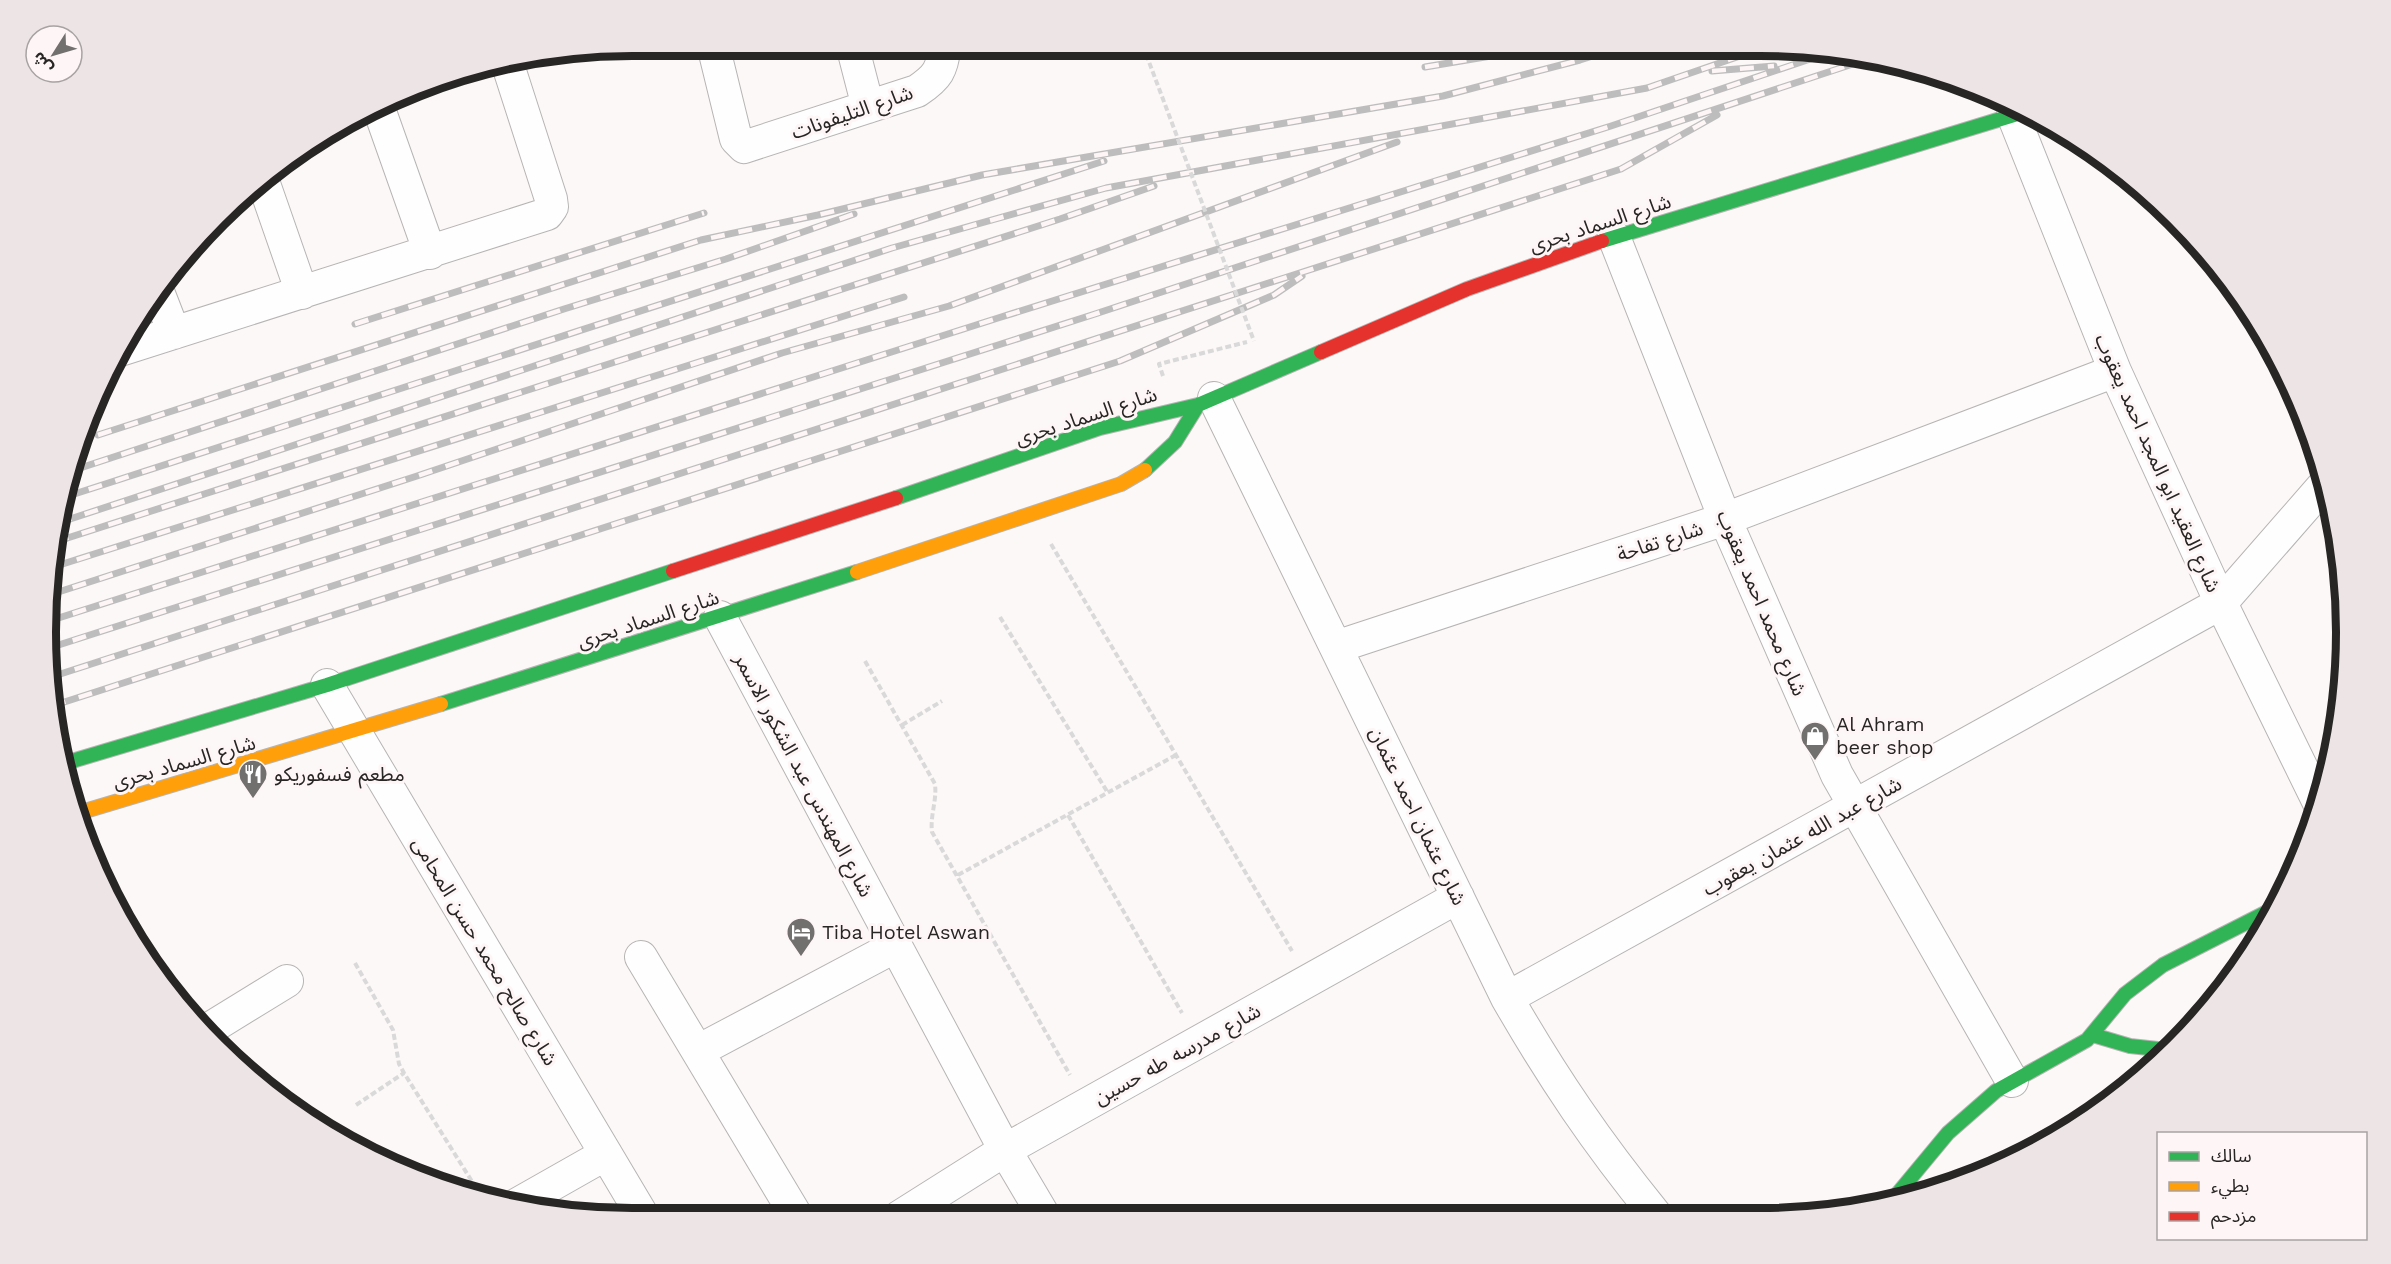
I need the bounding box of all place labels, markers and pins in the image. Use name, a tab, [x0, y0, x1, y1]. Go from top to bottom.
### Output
place label: Al Ahram beer shop	[1836, 712, 1934, 759]
shop icon: Al Ahram beer shop	[1799, 720, 1831, 762]
restaurant icon: مطعم فسفوريكو	[237, 758, 269, 800]
place label: مطعم فسفوريكو	[274, 762, 405, 789]
hotel icon: Tiba Hotel Aswan	[785, 916, 817, 958]
place label: Tiba Hotel Aswan	[822, 920, 990, 944]

